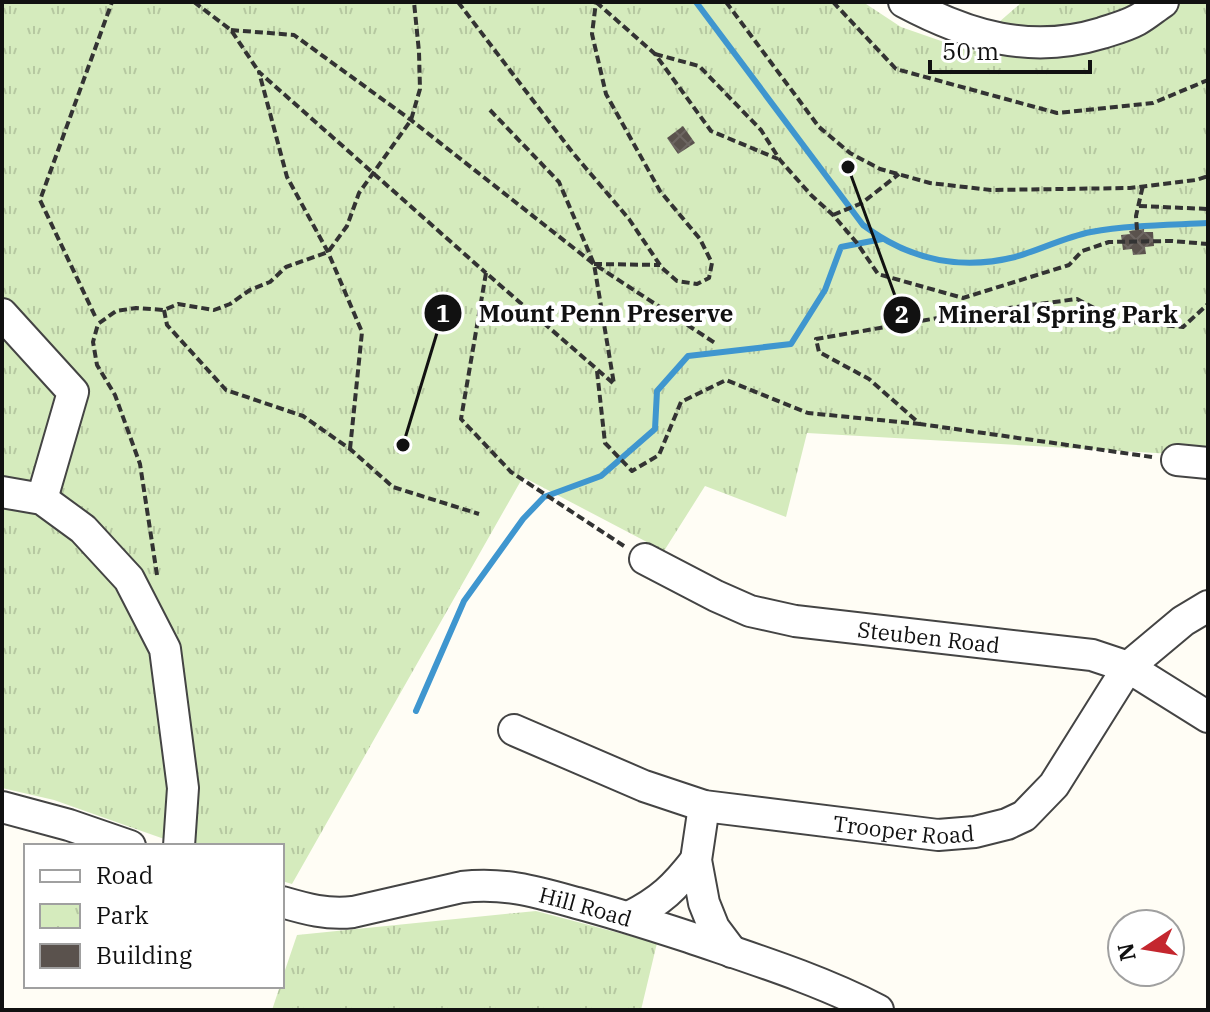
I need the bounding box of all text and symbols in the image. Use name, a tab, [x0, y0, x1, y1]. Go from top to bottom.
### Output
scale bar	[930, 24, 1090, 74]
text: 50 m	[942, 35, 999, 67]
callout: Mount Penn Preserve	[423, 289, 749, 337]
callout: Mineral Spring Park	[882, 291, 1194, 339]
text: 1	[436, 297, 450, 329]
text: Mount Penn Preserve	[479, 297, 733, 329]
text: 2	[895, 298, 909, 330]
text: Mineral Spring Park	[938, 298, 1178, 330]
street label: Steuben Road	[856, 614, 1001, 659]
street label: Trooper Road	[832, 808, 975, 850]
legend	[24, 844, 284, 988]
text: Road	[96, 859, 153, 891]
street label: Hill Road	[536, 879, 636, 932]
text: Park	[96, 899, 148, 931]
north arrow	[1106, 908, 1186, 988]
text: Building	[96, 939, 192, 971]
text: N	[1110, 941, 1142, 964]

